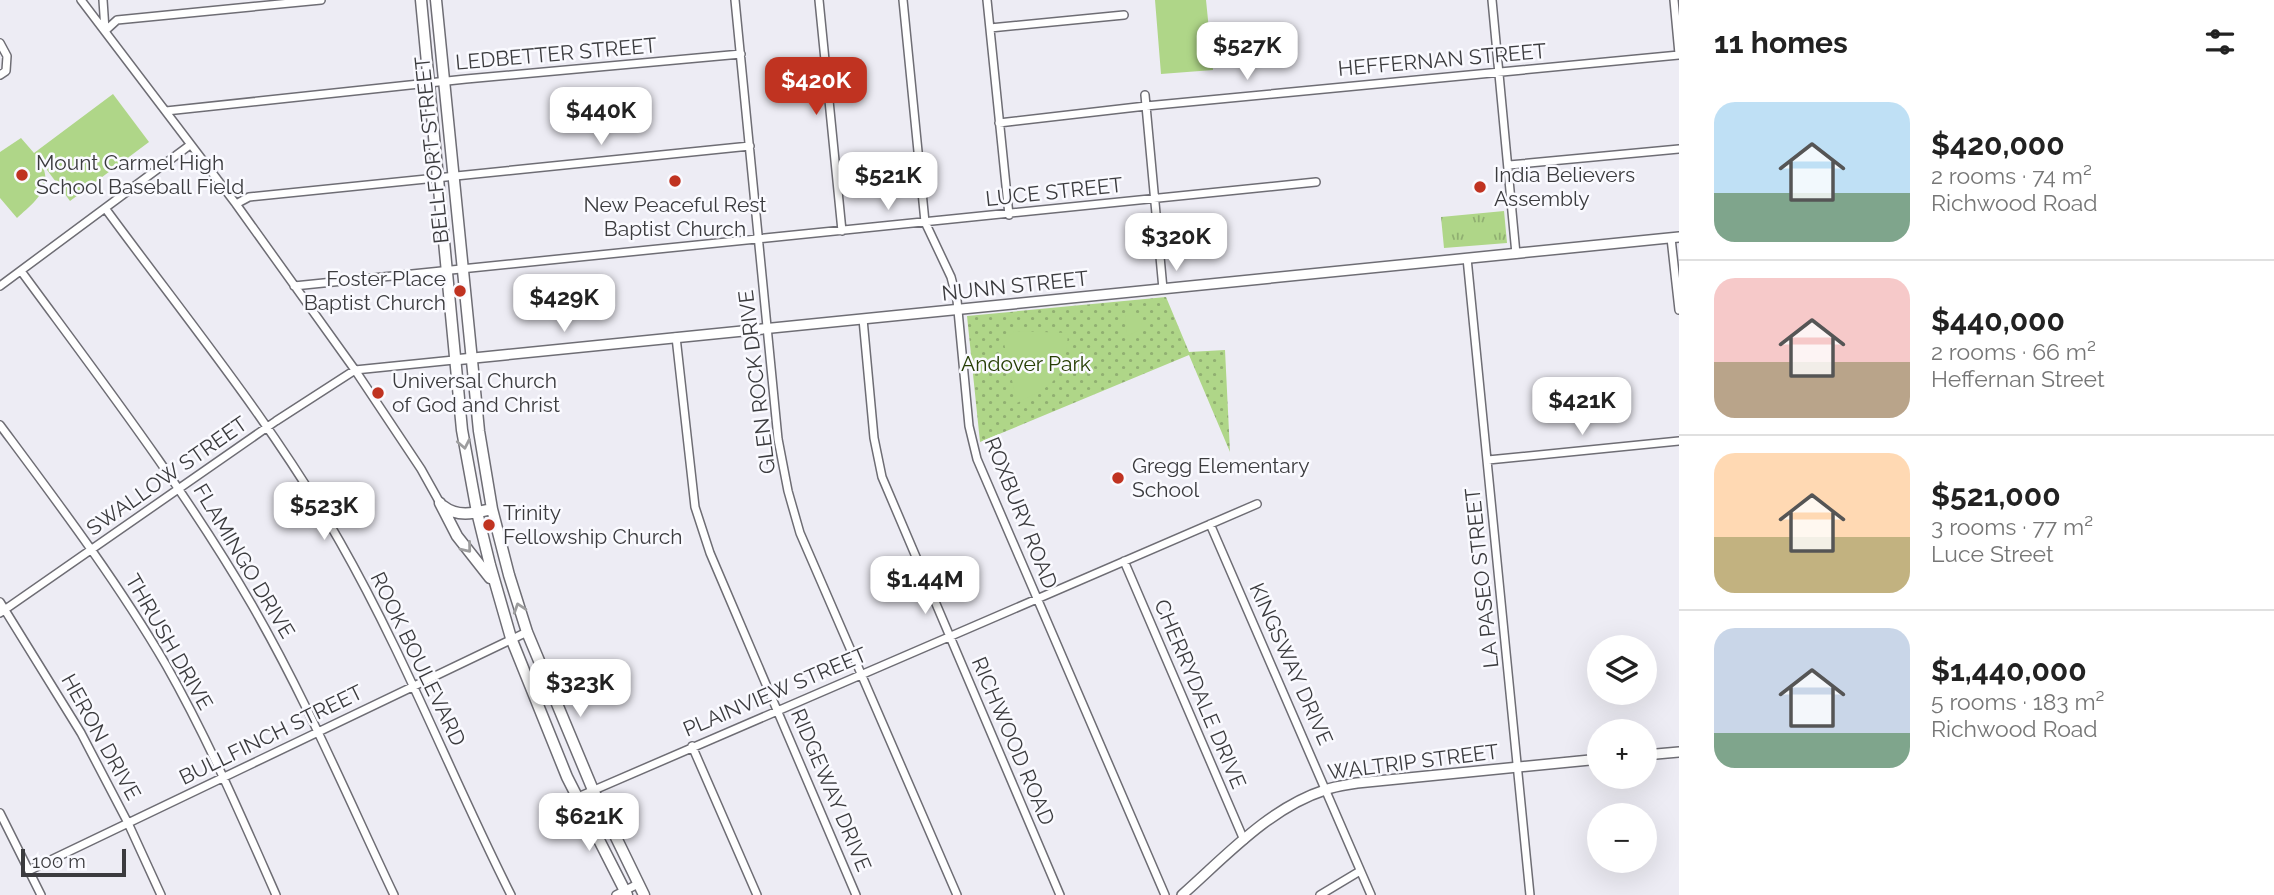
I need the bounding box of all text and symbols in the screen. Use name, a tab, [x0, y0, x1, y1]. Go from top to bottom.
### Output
pin: $527K	[1198, 22, 1296, 82]
icon: filters	[2201, 23, 2239, 61]
text: 11 homes	[1714, 25, 1848, 60]
text: $527K	[1213, 31, 1281, 58]
street label: LEDBETTER STREET	[454, 32, 658, 75]
street label: HEFFERNAN STREET	[1337, 38, 1547, 81]
street label: BELLFORT STREET	[409, 55, 454, 245]
pin: $420K	[767, 58, 865, 117]
text: $420K	[781, 66, 851, 93]
pin: $440K	[552, 88, 650, 147]
text: $440K	[566, 96, 636, 123]
text: $420,000	[1931, 127, 2065, 162]
icon: home	[1770, 130, 1854, 214]
place label: Mount Carmel High School Baseball Field	[36, 150, 244, 199]
pin: $521K	[839, 152, 937, 212]
text: $521K	[854, 161, 922, 188]
place label: India Believers Assembly	[1494, 162, 1635, 211]
text: 2 rooms · 74 m²	[1931, 162, 2092, 189]
marker: Mount Carmel High School Baseball Field	[14, 167, 30, 183]
street label: LUCE STREET	[984, 172, 1124, 211]
marker: New Peaceful Rest Baptist Church	[667, 173, 683, 189]
marker: India Believers Assembly	[1472, 179, 1488, 195]
text: Richwood Road	[1931, 189, 2098, 216]
place label: New Peaceful Rest Baptist Church	[584, 192, 766, 241]
pin: $320K	[1127, 214, 1225, 273]
text: $320K	[1141, 222, 1211, 249]
street label: NUNN STREET	[940, 265, 1090, 306]
place label: Foster Place Baptist Church	[304, 266, 446, 315]
pin: $429K	[515, 274, 613, 334]
marker: Foster Place Baptist Church	[452, 283, 468, 299]
text: $429K	[529, 283, 599, 310]
street label: GLEN ROCK DRIVE	[733, 289, 780, 475]
text: $440,000	[1931, 303, 2065, 338]
icon: home	[1770, 306, 1854, 390]
text: 2 rooms · 66 m²	[1931, 338, 2096, 365]
park label: Andover Park	[961, 351, 1091, 376]
text: Heffernan Street	[1931, 365, 2105, 392]
place label: Universal Church of God and Christ	[392, 368, 560, 417]
pin: $421K	[1533, 378, 1631, 437]
marker: Universal Church of God and Christ	[370, 385, 386, 401]
text: $421K	[1548, 386, 1616, 413]
street label: SWALLOW STREET	[81, 411, 252, 541]
street label: ROXBURY ROAD	[980, 433, 1063, 592]
one-way arrow	[456, 438, 471, 450]
place label: Gregg Elementary School	[1132, 453, 1310, 502]
marker: Gregg Elementary School	[1110, 470, 1126, 486]
text: $521,000	[1931, 478, 2061, 513]
street label: FLAMINGO DRIVE	[188, 479, 300, 643]
icon: home	[1770, 481, 1854, 565]
pin: $523K	[275, 482, 373, 542]
street label: LA PASEO STREET	[1460, 486, 1503, 669]
text: $523K	[290, 491, 358, 518]
place label: Trinity Fellowship Church	[503, 500, 683, 549]
text: 3 rooms · 77 m²	[1931, 513, 2093, 540]
marker: Trinity Fellowship Church	[481, 517, 497, 533]
one-way arrow	[458, 540, 471, 552]
text: Luce Street	[1931, 540, 2054, 567]
pin: $1.44M	[868, 556, 982, 616]
text: $1.44M	[886, 565, 964, 592]
street label: ROOK BOULEVARD	[365, 568, 471, 750]
street label: THRUSH DRIVE	[120, 569, 218, 714]
street label: KINGSWAY DRIVE	[1244, 579, 1338, 749]
street label: CHERRYDALE DRIVE	[1149, 595, 1252, 792]
one-way arrow	[513, 603, 527, 615]
map controls	[1587, 635, 1657, 873]
button: layers	[1587, 635, 1657, 705]
street label: PLAINVIEW STREET	[679, 641, 871, 742]
street label: RICHWOOD ROAD	[967, 653, 1060, 829]
text: $1,440,000	[1931, 653, 2087, 688]
icon: home	[1770, 656, 1854, 740]
pin: $323K	[531, 660, 629, 719]
text: $323K	[546, 668, 614, 695]
street label: HERON DRIVE	[56, 669, 146, 804]
street label: BULLFINCH STREET	[175, 679, 367, 790]
text: 5 rooms · 183 m²	[1931, 688, 2105, 715]
street label: RIDGEWAY DRIVE	[786, 705, 877, 875]
text: Richwood Road	[1931, 715, 2098, 742]
button: +	[1587, 719, 1657, 789]
street label: WALTRIP STREET	[1326, 739, 1500, 784]
pin: $621K	[540, 794, 638, 853]
text: $621K	[555, 802, 623, 829]
button: −	[1587, 803, 1657, 873]
scale bar	[21, 846, 126, 878]
text: 100 m	[32, 850, 86, 872]

